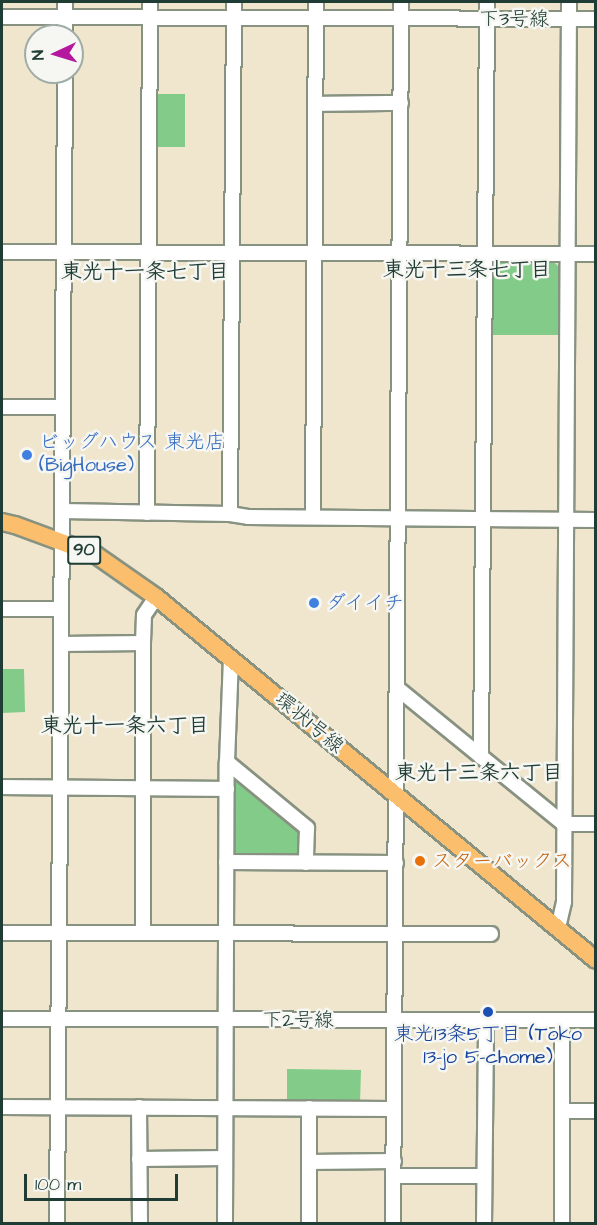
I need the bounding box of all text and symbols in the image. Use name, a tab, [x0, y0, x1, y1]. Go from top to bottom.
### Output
street label: 下3号線	[479, 7, 549, 31]
north arrow	[24, 24, 84, 84]
text: N	[27, 49, 49, 61]
district label: 東光十三条七丁目	[383, 257, 551, 283]
district label: 東光十一条七丁目	[61, 259, 229, 285]
place label: ビッグハウス 東光店 (BigHouse)	[39, 431, 227, 478]
marker: ビッグハウス 東光店 (BigHouse)	[20, 448, 34, 462]
road number: 90	[66, 535, 102, 565]
place label: ダイイチ	[326, 591, 406, 615]
marker: ダイイチ	[307, 596, 321, 610]
street label: 環状1号線	[270, 687, 348, 759]
district label: 東光十一条六丁目	[41, 713, 209, 739]
district label: 東光十三条六丁目	[395, 760, 563, 786]
place label: スターバックス	[432, 849, 572, 873]
marker: スターバックス	[413, 854, 427, 868]
marker: 東光13条5丁目 (Toko 13-jo 5-chome)	[481, 1005, 495, 1019]
street label: 下2号線	[262, 1008, 334, 1032]
place label: 東光13条5丁目 (Toko 13-jo 5-chome)	[394, 1022, 582, 1069]
scale bar	[27, 1162, 182, 1200]
text: 100 m	[35, 1172, 81, 1197]

